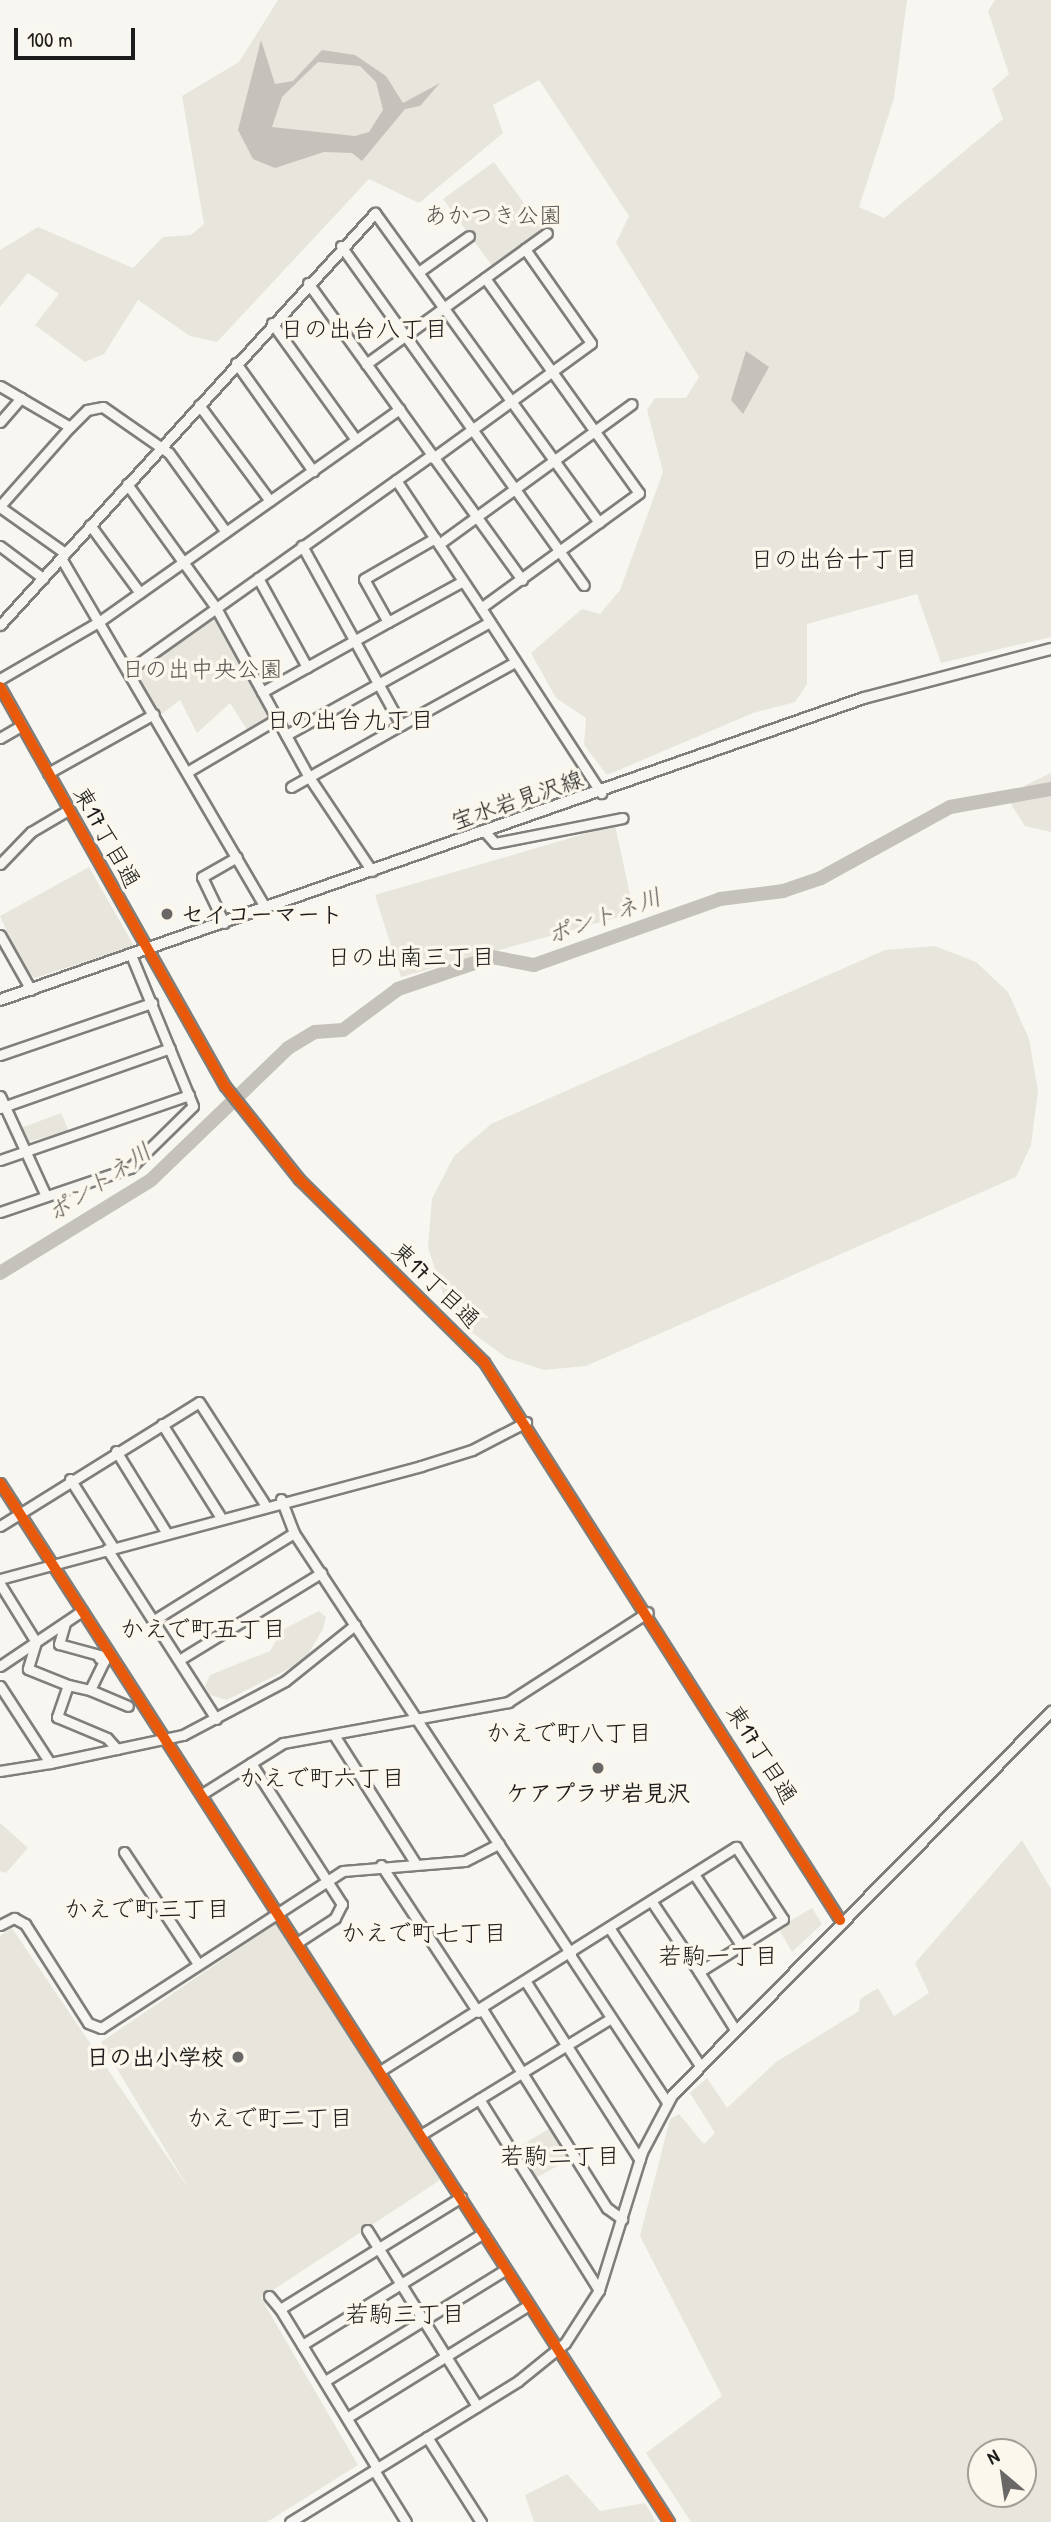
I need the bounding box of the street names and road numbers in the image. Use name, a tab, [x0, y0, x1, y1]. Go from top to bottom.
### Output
street label: 宝水岩見沢線	[447, 764, 587, 836]
street label: 東17丁目通	[68, 781, 146, 893]
street label: 東17丁目通	[386, 1236, 486, 1334]
street label: 東17丁目通	[721, 1699, 803, 1809]

